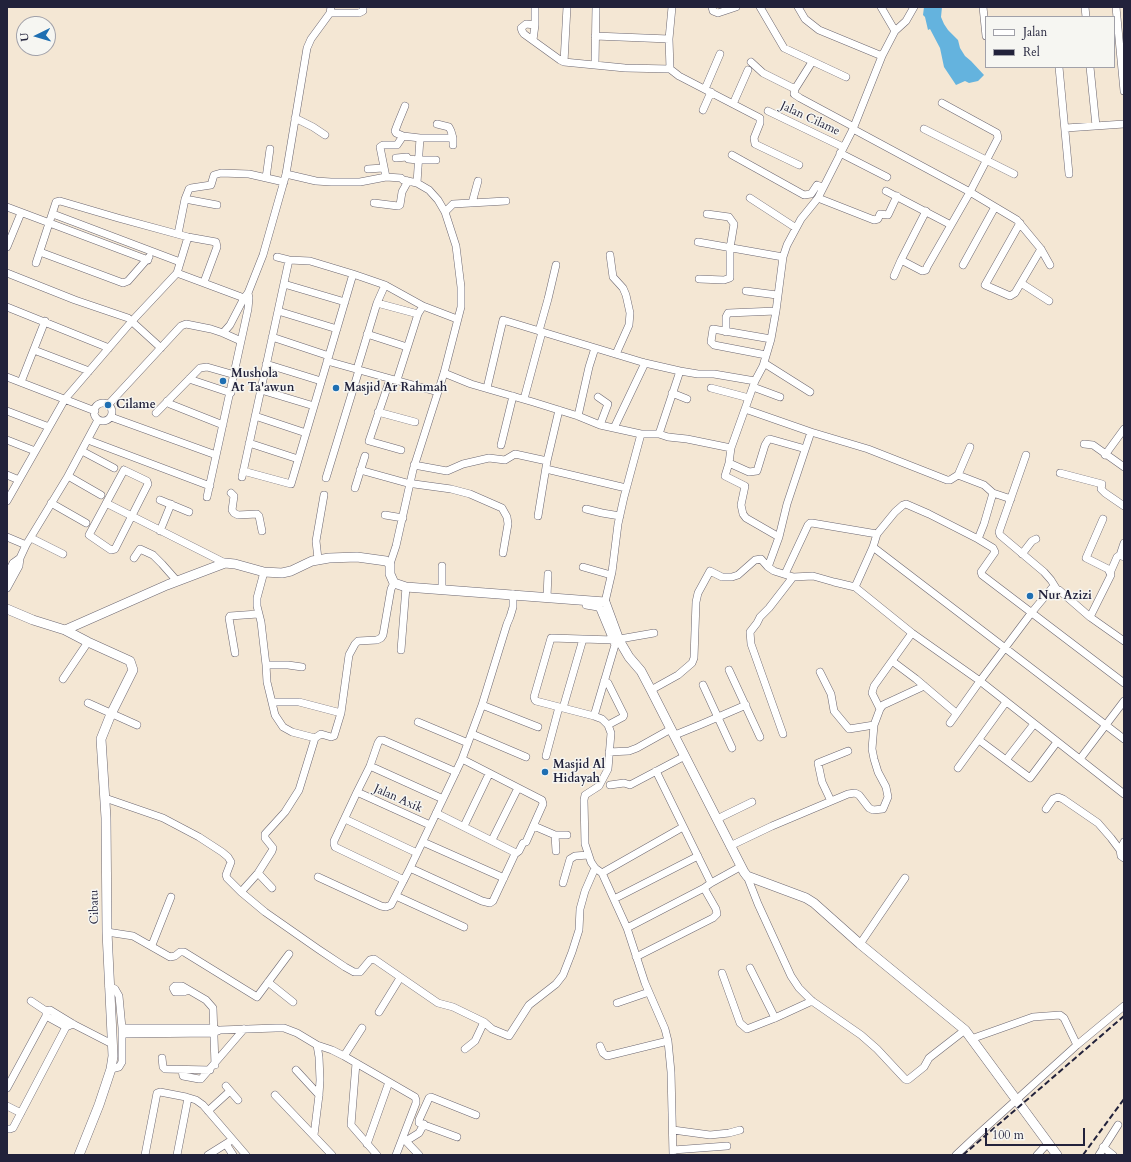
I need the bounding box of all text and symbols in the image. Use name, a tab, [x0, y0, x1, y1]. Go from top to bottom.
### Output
north arrow	[16, 16, 56, 56]
legend	[985, 16, 1115, 68]
text: Jalan	[1023, 24, 1047, 40]
text: U	[17, 32, 32, 42]
text: Rel	[1023, 44, 1040, 60]
street label: Jalan Cilame	[778, 99, 842, 139]
place label: Mushola At Ta'awun	[231, 367, 294, 395]
marker: Mushola At Ta'awun	[218, 376, 228, 386]
place label: Masjid Ar Rahmah	[344, 381, 447, 395]
marker: Masjid Ar Rahmah	[331, 383, 341, 393]
place label: Cilame	[116, 398, 156, 412]
marker: Cilame	[103, 400, 113, 410]
place label: Nur Azizi	[1038, 589, 1092, 603]
marker: Nur Azizi	[1025, 591, 1035, 601]
place label: Masjid Al Hidayah	[553, 758, 605, 786]
marker: Masjid Al Hidayah	[540, 767, 550, 777]
street label: Jalan Axik	[371, 782, 425, 816]
street label: Cibatu	[87, 890, 103, 924]
scale bar	[987, 1120, 1087, 1146]
text: 100 m	[992, 1127, 1024, 1143]

